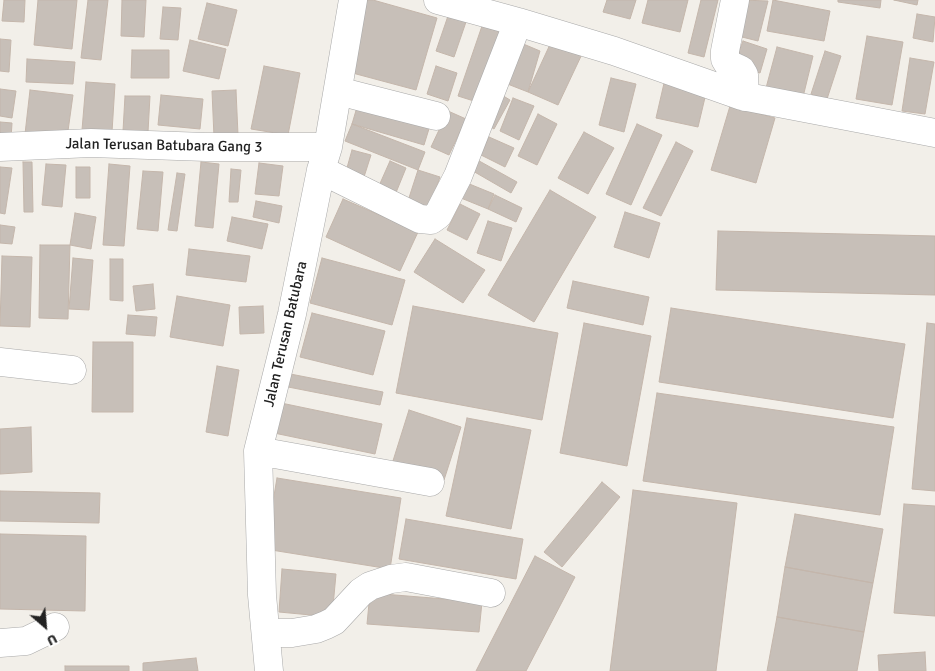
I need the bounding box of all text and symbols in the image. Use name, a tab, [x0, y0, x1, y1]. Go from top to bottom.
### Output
street label: Jalan Terusan Batubara Gang 3	[65, 135, 263, 157]
street label: Jalan Terusan Batubara	[260, 259, 312, 409]
north arrow	[20, 601, 70, 651]
text: U	[44, 630, 60, 650]

